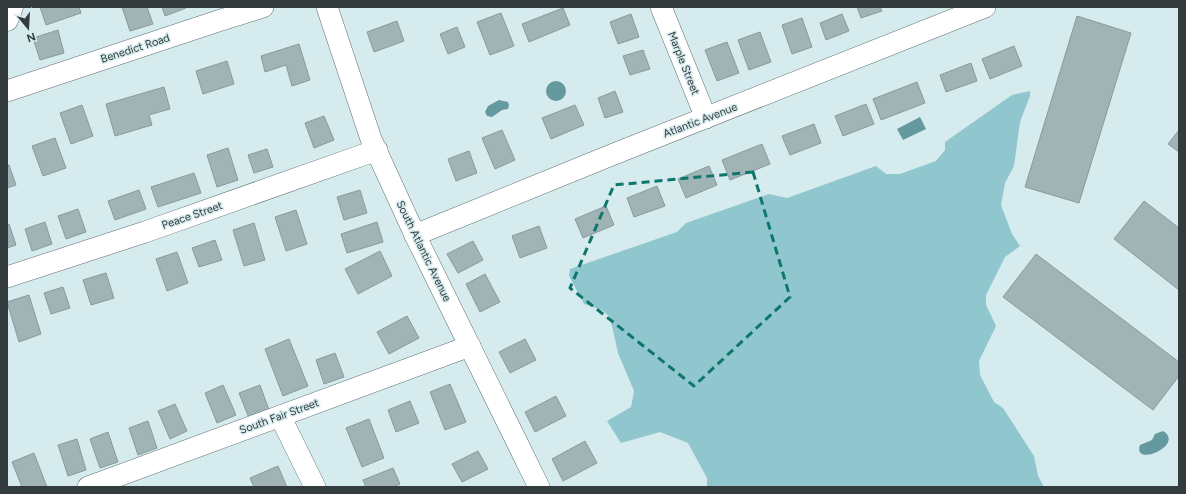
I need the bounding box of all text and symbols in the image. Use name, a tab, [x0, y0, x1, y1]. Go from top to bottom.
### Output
north arrow	[8, 8, 48, 48]
text: N	[25, 30, 37, 45]
street label: Marple Street	[665, 30, 702, 97]
street label: Benedict Road	[99, 31, 171, 66]
street label: Atlantic Avenue	[661, 100, 739, 141]
street label: Peace Street	[160, 199, 224, 232]
street label: South Atlantic Avenue	[393, 199, 454, 304]
street label: South Fair Street	[238, 396, 321, 437]

